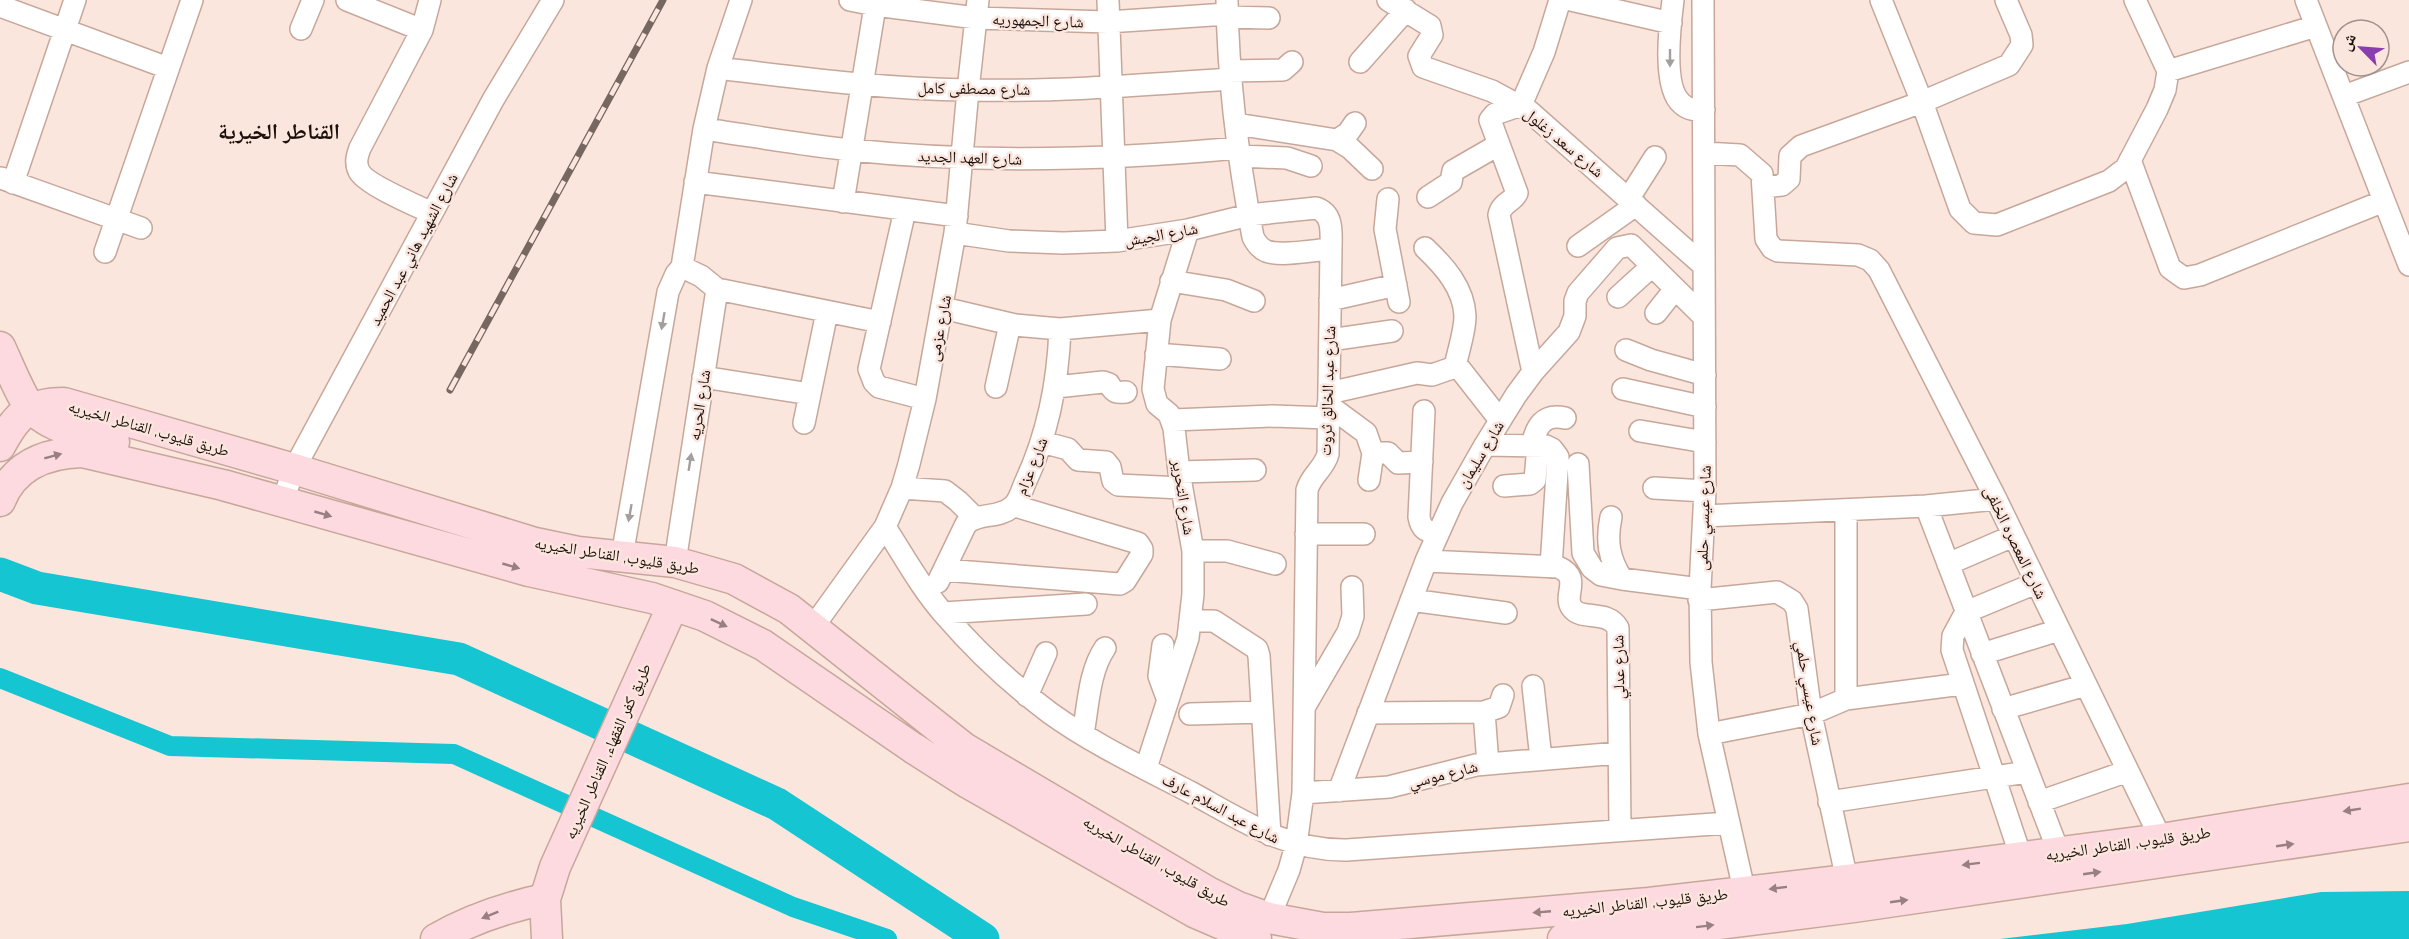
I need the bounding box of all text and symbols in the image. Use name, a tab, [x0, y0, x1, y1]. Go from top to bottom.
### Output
street label: شارع الجمهوريه	[992, 9, 1084, 33]
north arrow	[2331, 18, 2391, 78]
text: ش	[2336, 30, 2360, 54]
one-way arrow	[1665, 49, 1675, 68]
street label: شارع مصطفى كامل	[917, 78, 1031, 100]
street label: شارع سعد زغلول	[1519, 103, 1608, 182]
district label: القناطر الخيرية	[218, 118, 340, 144]
street label: شارع العهد الجديد	[917, 146, 1023, 170]
street label: شارع الشهيد هاني عبد الحميد	[365, 170, 464, 330]
street label: شارع الجيش	[1123, 219, 1200, 251]
street label: شارع عزمى	[924, 293, 956, 363]
one-way arrow	[658, 311, 667, 330]
street label: شارع عبد الخالق ثروت	[1316, 326, 1340, 457]
street label: شارع الحريه	[685, 368, 715, 442]
street label: طريق قليوب, القناطر الخيريه	[66, 396, 232, 462]
street label: شارع سليمان	[1453, 417, 1509, 492]
street label: شارع عزام	[1011, 434, 1053, 498]
one-way arrow	[44, 450, 62, 460]
one-way arrow	[686, 453, 695, 472]
street label: شارع التحرير	[1167, 457, 1199, 537]
street label: شارع عيسي حلمى	[1692, 465, 1718, 571]
street label: شارع المعصره الخلفى	[1979, 483, 2051, 602]
one-way arrow	[625, 503, 634, 522]
one-way arrow	[314, 510, 332, 519]
street label: طريق قليوب, القناطر الخيريه	[533, 533, 701, 579]
one-way arrow	[502, 562, 520, 571]
one-way arrow	[711, 618, 728, 627]
street label: شارع عدلي	[1608, 635, 1632, 699]
street label: شارع عيسي حلمي	[1789, 639, 1827, 747]
street label: طريق كفر الفقهاء, القناطر الخيريه	[560, 660, 656, 843]
street label: شارع موسي	[1406, 757, 1481, 795]
street label: شارع عبد السلام عارف	[1158, 769, 1283, 848]
one-way arrow	[2342, 805, 2361, 814]
street label: طريق قليوب, القناطر الخيريه	[1079, 812, 1234, 912]
street label: طريق قليوب, القناطر الخيريه	[2044, 822, 2212, 866]
one-way arrow	[2275, 840, 2294, 849]
one-way arrow	[1962, 859, 1981, 868]
one-way arrow	[2082, 868, 2101, 877]
one-way arrow	[1768, 883, 1787, 893]
street label: طريق قليوب, القناطر الخيريه	[1561, 884, 1729, 922]
one-way arrow	[1889, 896, 1908, 905]
one-way arrow	[1533, 907, 1552, 917]
one-way arrow	[480, 910, 498, 920]
one-way arrow	[1696, 921, 1715, 930]

